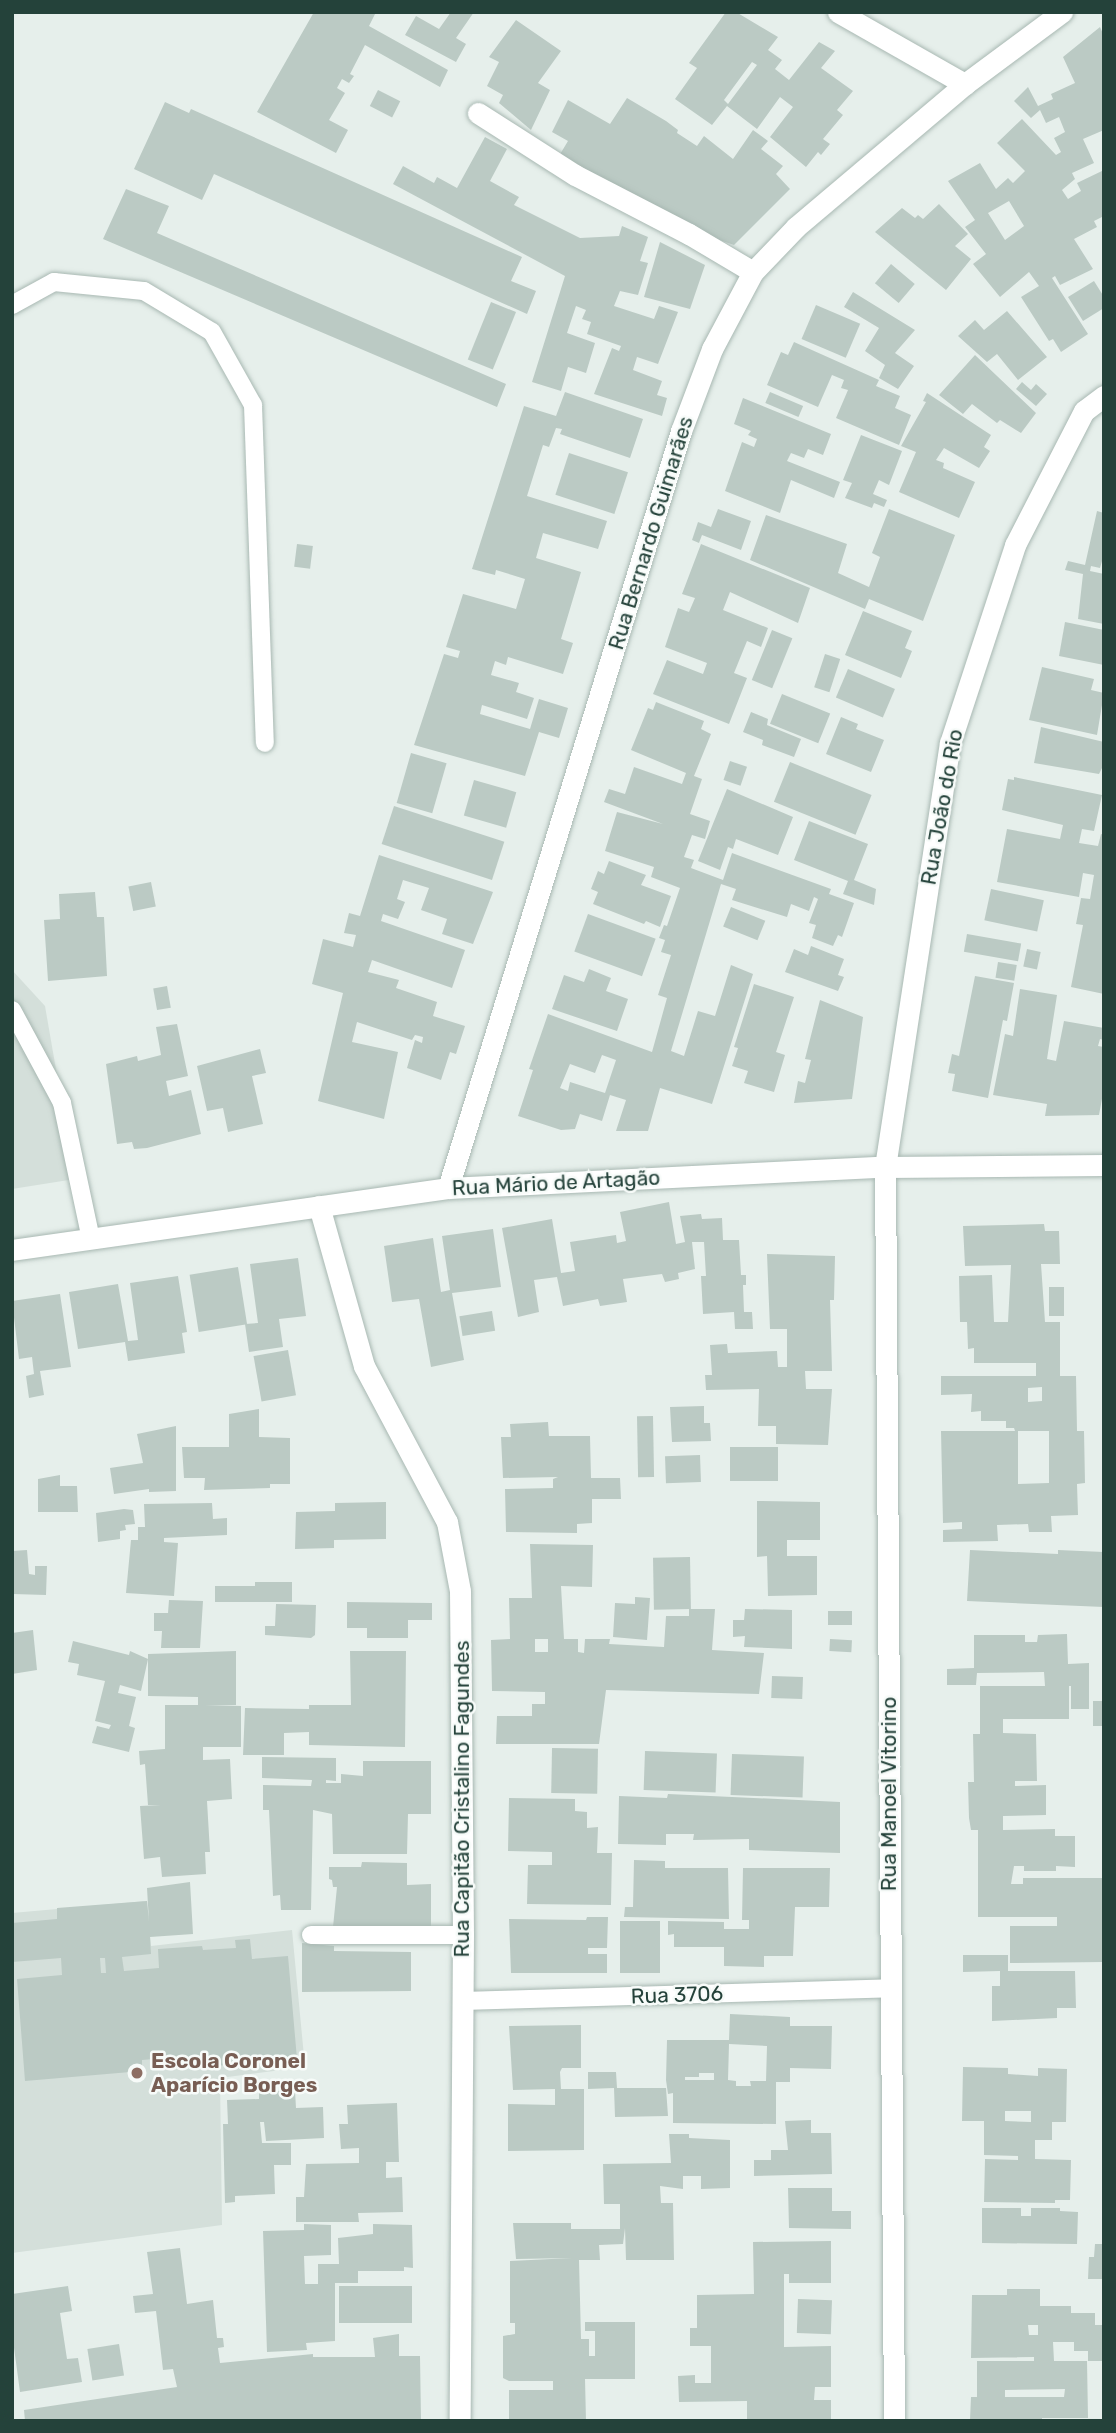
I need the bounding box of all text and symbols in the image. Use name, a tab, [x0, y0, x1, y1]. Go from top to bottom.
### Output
street label: Rua Bernardo Guimarães	[603, 413, 699, 653]
street label: Rua João do Rio	[916, 727, 968, 887]
street label: Rua Mário de Artagão	[451, 1165, 661, 1201]
street label: Rua Capitão Cristalino Fagundes	[449, 1640, 475, 1958]
street label: Rua Manoel Vitorino	[876, 1696, 902, 1892]
street label: Rua 3706	[630, 1981, 724, 2009]
place label: Escola Coronel Aparício Borges	[151, 2048, 317, 2098]
marker: Escola Coronel Aparício Borges	[129, 2065, 145, 2081]

